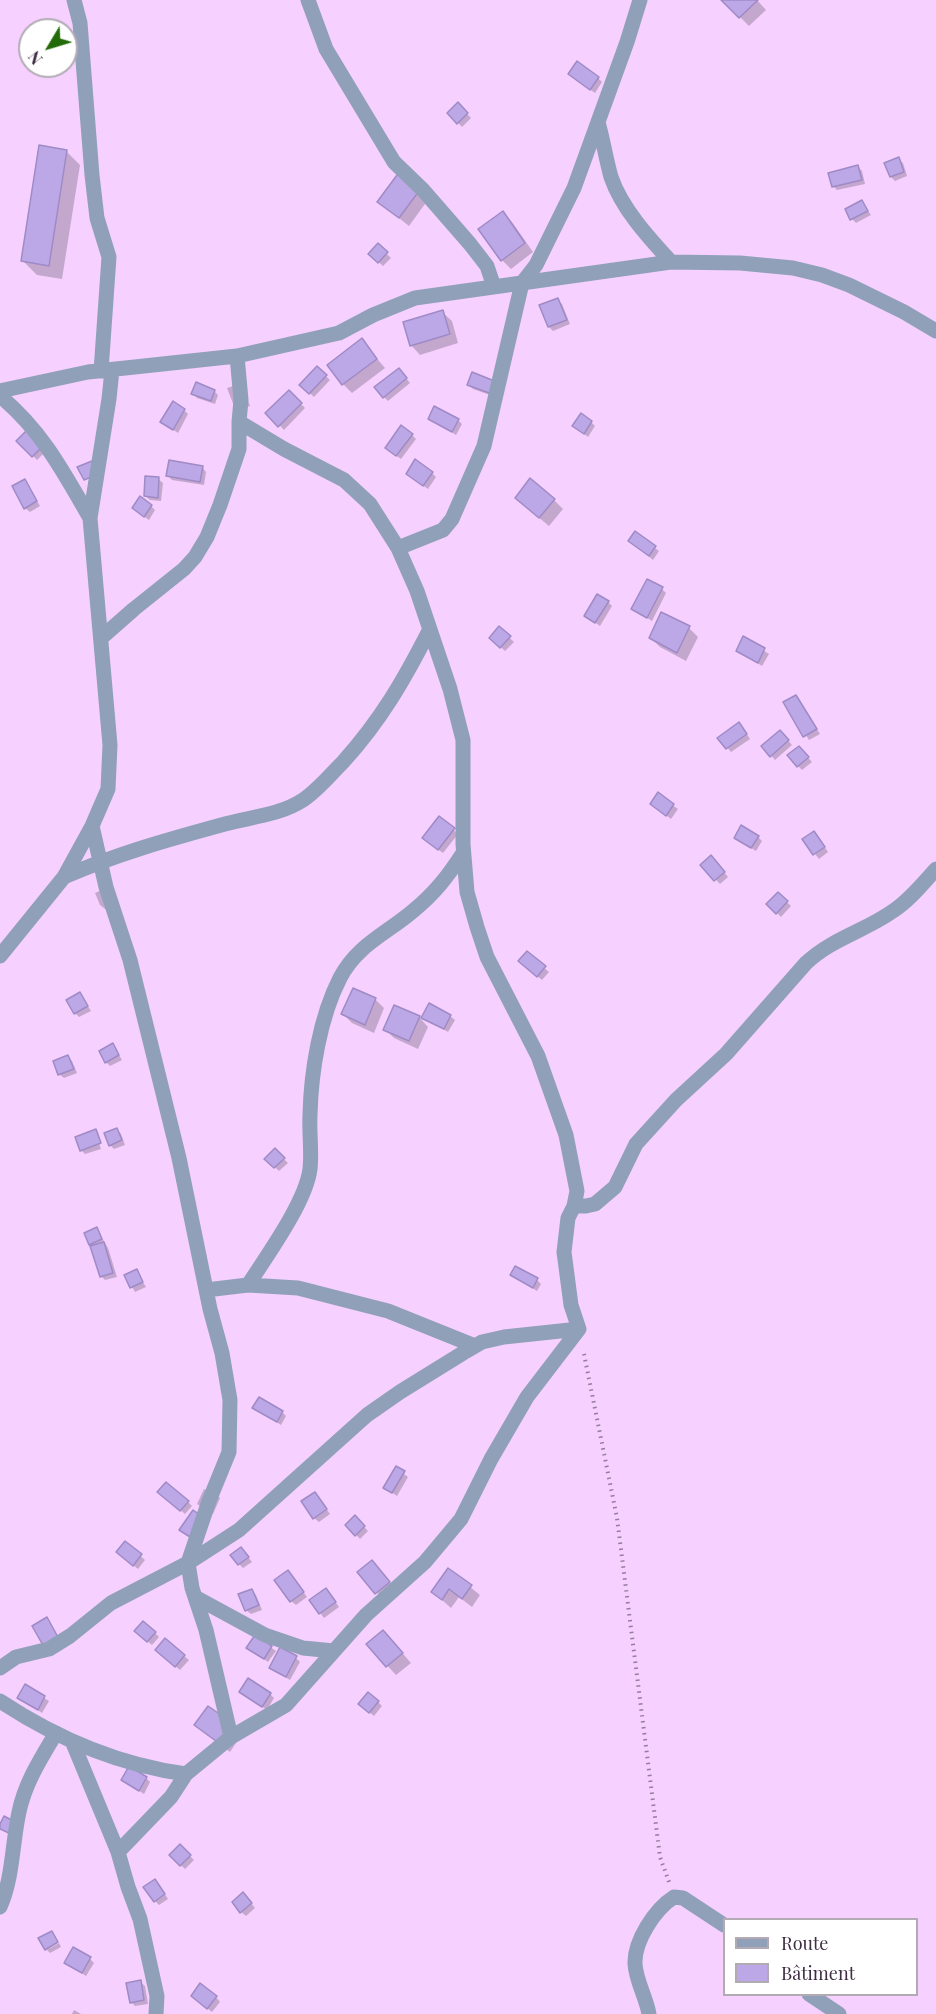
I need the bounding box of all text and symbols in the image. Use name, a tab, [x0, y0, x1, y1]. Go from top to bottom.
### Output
north arrow	[18, 18, 78, 78]
text: N	[23, 47, 47, 69]
legend	[723, 1918, 918, 1996]
text: Route	[781, 1931, 828, 1955]
text: Bâtiment	[781, 1961, 855, 1985]

